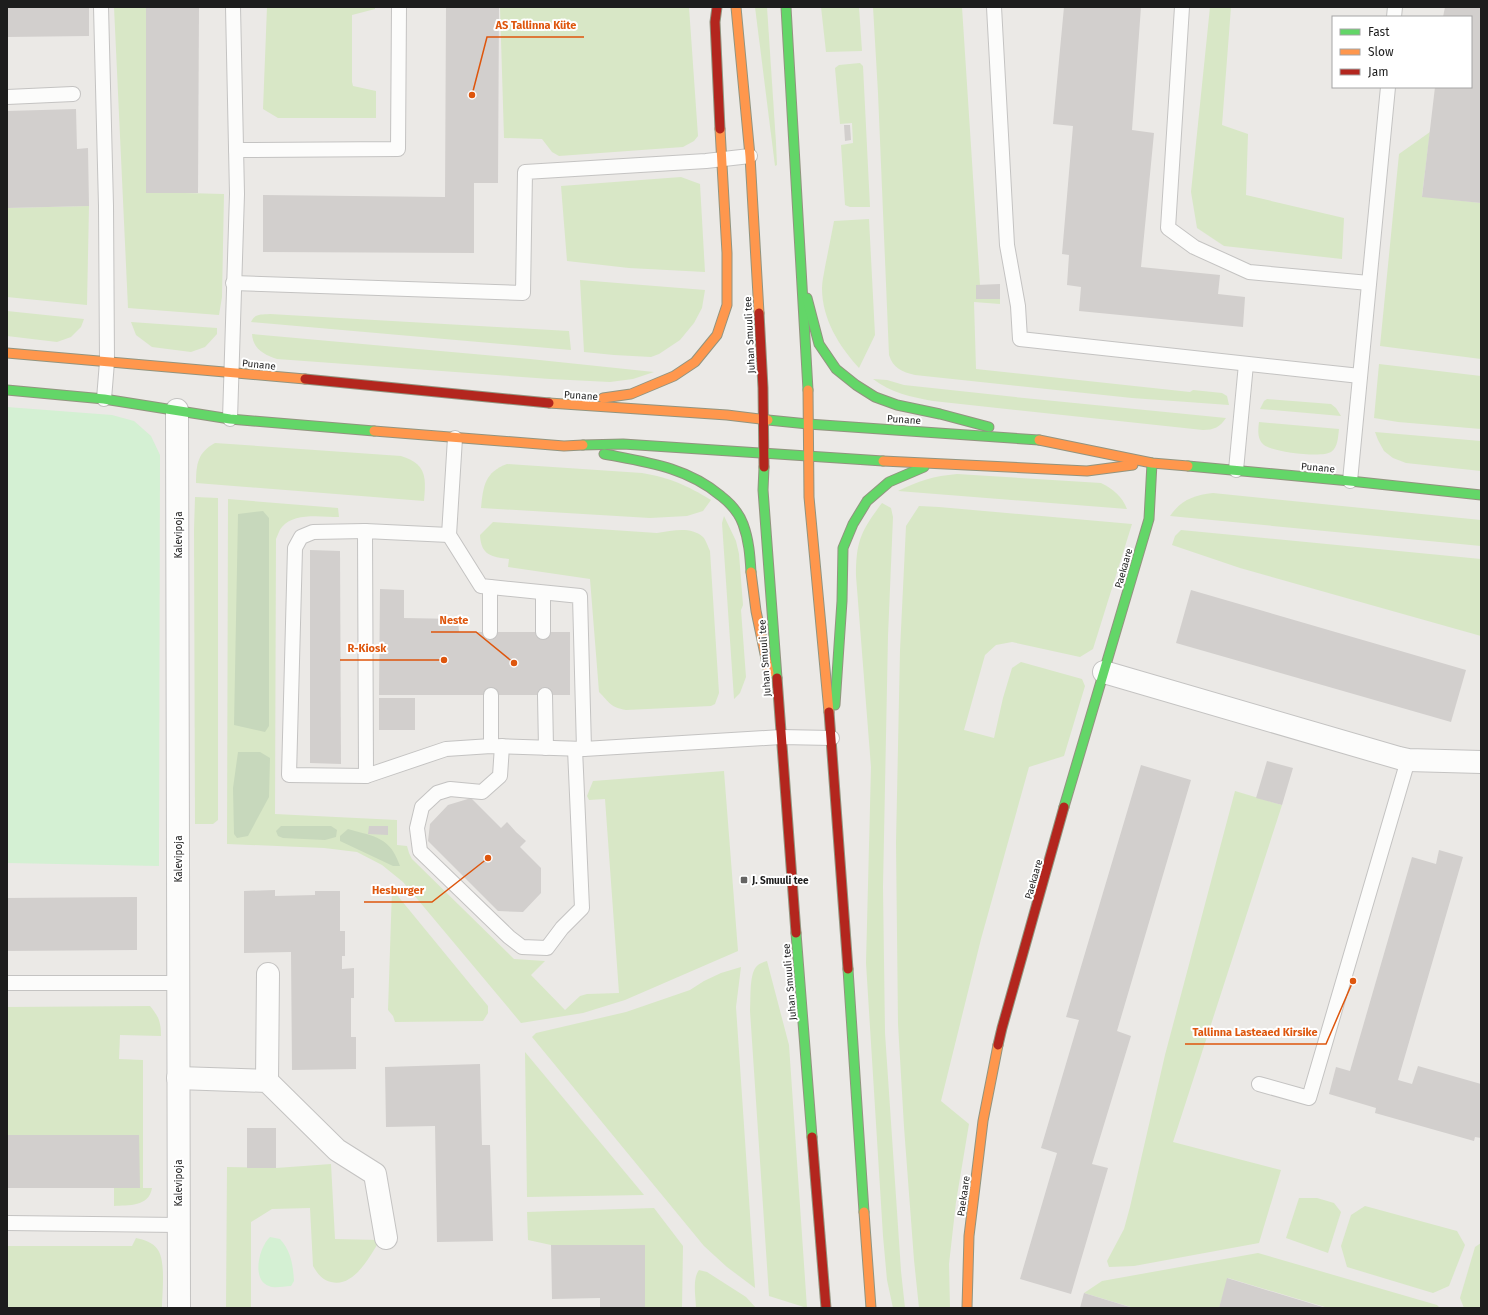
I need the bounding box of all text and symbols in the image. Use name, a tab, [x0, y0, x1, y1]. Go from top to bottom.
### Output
callout: AS Tallinna Küte	[487, 14, 584, 37]
legend	[1332, 16, 1472, 88]
text: AS Tallinna Küte	[495, 19, 576, 32]
text: Fast	[1368, 25, 1390, 39]
text: Slow	[1368, 45, 1394, 59]
text: Jam	[1368, 65, 1388, 79]
street label: Juhan Smuuli tee	[742, 296, 758, 374]
street label: Punane	[241, 357, 276, 373]
street label: Punane	[564, 389, 598, 403]
street label: Punane	[887, 413, 921, 427]
street label: Punane	[1300, 461, 1335, 475]
street label: Kalevipoja	[173, 511, 185, 559]
street label: Paekaare	[1113, 547, 1135, 590]
callout: Neste	[431, 609, 476, 632]
text: Neste	[440, 614, 468, 627]
street label: Juhan Smuuli tee	[756, 619, 774, 697]
callout: R-Kiosk	[340, 637, 394, 660]
text: R-Kiosk	[348, 642, 387, 655]
street label: Kalevipoja	[173, 835, 185, 883]
street label: Paekaare	[1023, 858, 1045, 901]
marker: J. Smuuli tee	[739, 875, 749, 885]
place label: J. Smuuli tee	[751, 875, 809, 887]
callout: Hesburger	[364, 879, 432, 902]
text: Hesburger	[372, 884, 425, 897]
street label: Juhan Smuuli tee	[781, 943, 799, 1021]
callout: Tallinna Lasteaed Kirsike	[1185, 1021, 1326, 1044]
text: Tallinna Lasteaed Kirsike	[1192, 1026, 1318, 1039]
street label: Kalevipoja	[173, 1159, 185, 1207]
street label: Paekaare	[955, 1175, 973, 1217]

